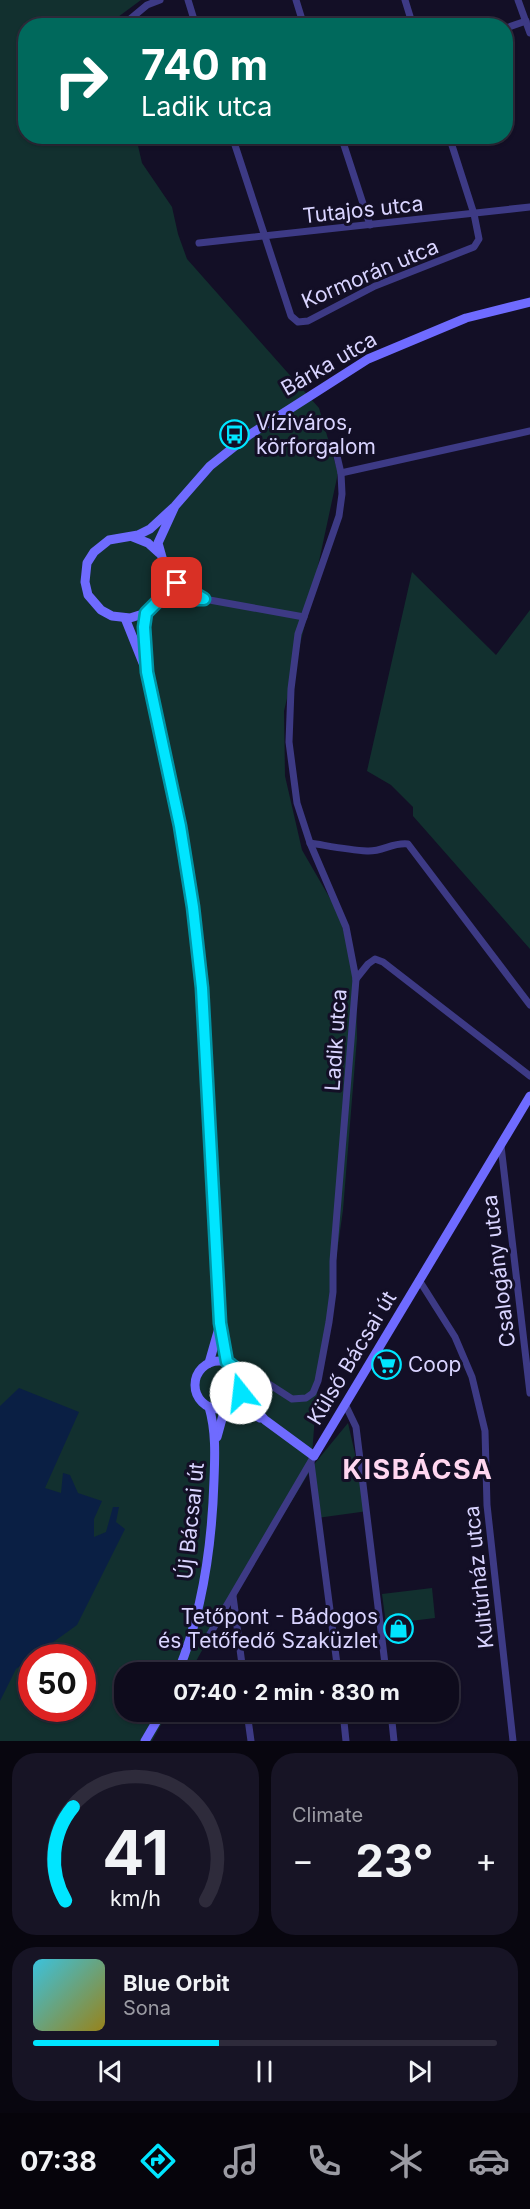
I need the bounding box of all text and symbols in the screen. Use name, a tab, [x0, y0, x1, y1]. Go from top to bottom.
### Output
text: 740 m	[141, 39, 268, 90]
icon: right	[42, 42, 120, 120]
text: Ladik utca	[141, 90, 272, 123]
street label: Tutajos utca	[302, 191, 424, 228]
street label: Kormorán utca	[298, 233, 442, 314]
street label: Bárka utca	[277, 326, 381, 401]
place label: Víziváros, körforgalom	[256, 410, 376, 459]
bus stop icon: Víziváros, körforgalom	[219, 419, 251, 451]
pin	[151, 557, 202, 608]
icon: arrive	[160, 566, 193, 599]
street label: Ladik utca	[319, 988, 352, 1092]
street label: Csalogány utca	[477, 1193, 520, 1349]
street label: Külső Bácsai út	[302, 1286, 401, 1429]
supermarket icon: Coop	[371, 1349, 403, 1381]
place label: Coop	[408, 1352, 461, 1377]
position arrow	[209, 1361, 273, 1425]
district label: KISBÁCSA	[343, 1453, 493, 1486]
street label: Új Bácsai út	[171, 1461, 209, 1581]
street label: Kultúrház utca	[459, 1504, 498, 1650]
place label: Tetőpont - Bádogos és Tetőfedő Szaküzlet	[158, 1604, 378, 1653]
shop icon: Tetőpont - Bádogos és Tetőfedő Szaküzlet	[383, 1613, 415, 1645]
speed limit sign: 50	[18, 1644, 96, 1722]
text: 07:40 · 2 min · 830 m	[173, 1679, 400, 1705]
text: Climate	[292, 1803, 363, 1827]
text: 41	[102, 1815, 169, 1890]
text: 23°	[356, 1833, 433, 1888]
text: −	[292, 1840, 314, 1880]
text: +	[475, 1840, 497, 1880]
text: km/h	[110, 1885, 161, 1911]
text: Blue Orbit	[123, 1970, 230, 1996]
text: Sona	[123, 1996, 171, 2020]
icon: previous	[94, 2055, 127, 2088]
icon: pause	[248, 2055, 281, 2088]
icon: next	[403, 2055, 436, 2088]
icon: directions	[137, 2140, 179, 2182]
icon: music	[220, 2140, 262, 2182]
icon: phone	[303, 2140, 345, 2182]
icon: climate	[385, 2140, 427, 2182]
icon: car	[468, 2140, 510, 2182]
text: 07:38	[20, 2145, 97, 2178]

